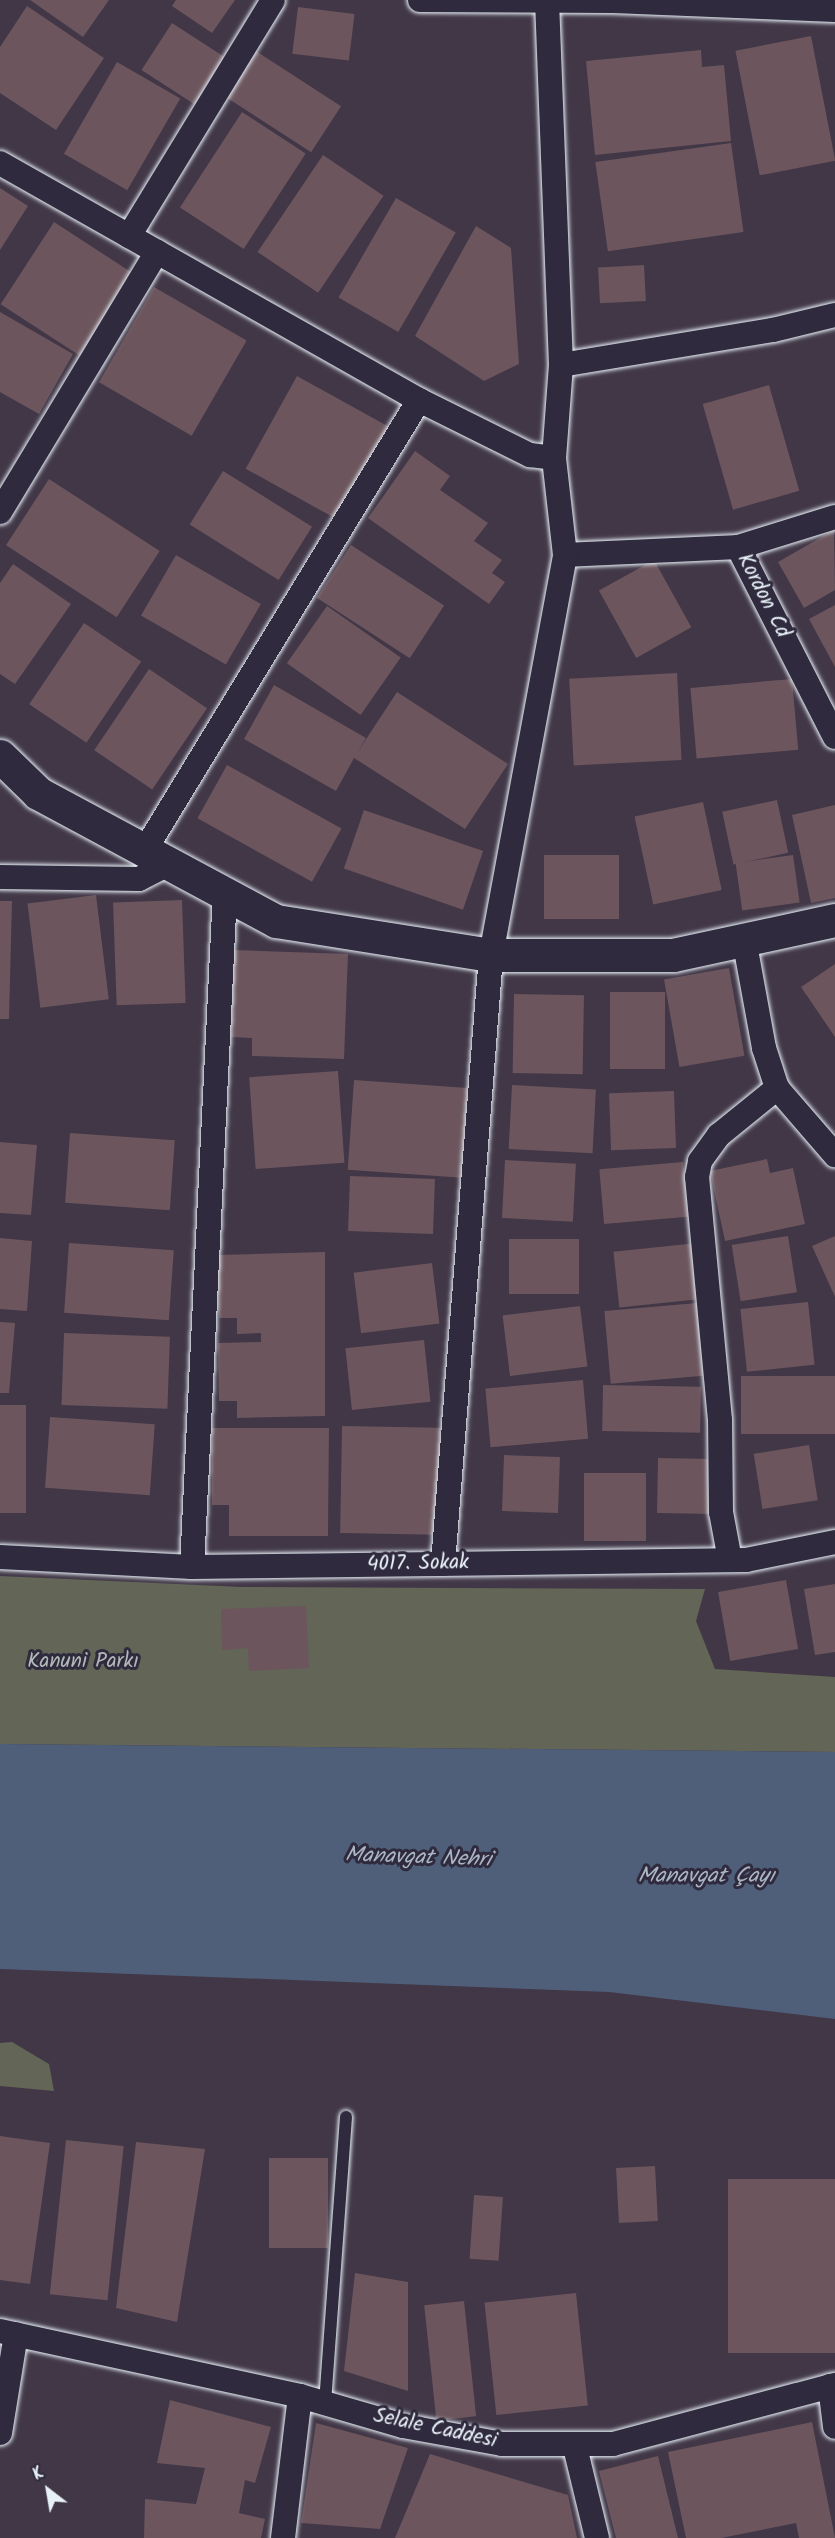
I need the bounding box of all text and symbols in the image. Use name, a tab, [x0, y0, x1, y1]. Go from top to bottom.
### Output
street label: Kordon Cd	[731, 549, 795, 643]
street label: 4017. Sokak	[367, 1551, 469, 1577]
park label: Kanuni Parkı	[27, 1649, 139, 1675]
water label: Manavgat Nehri	[344, 1842, 492, 1874]
water label: Manavgat Çayı	[638, 1864, 774, 1890]
street label: Selale Caddesi	[371, 2404, 499, 2454]
north arrow	[18, 2460, 78, 2520]
text: K	[28, 2461, 49, 2487]

